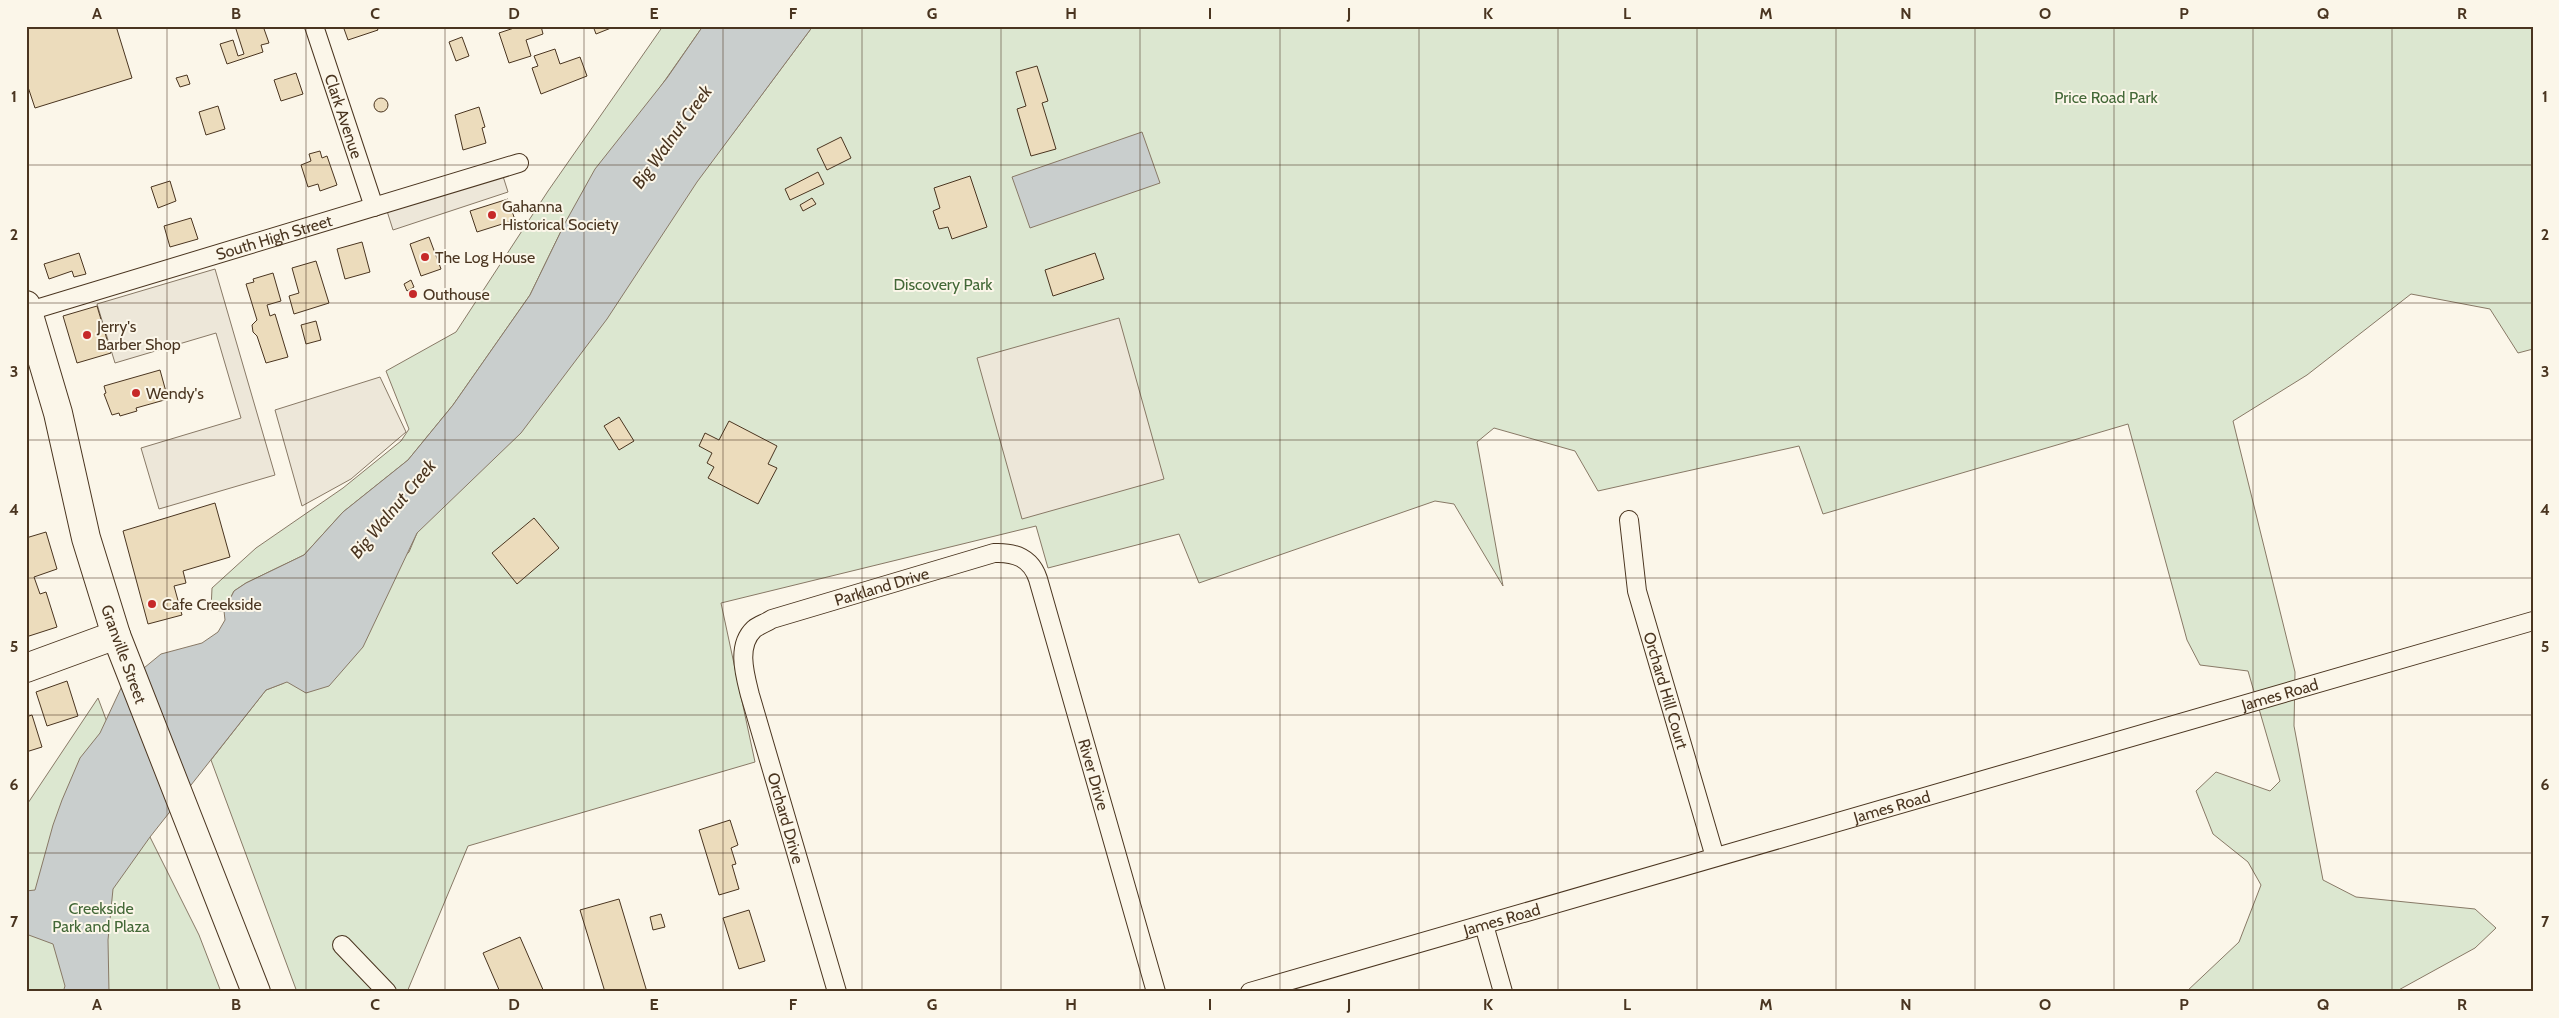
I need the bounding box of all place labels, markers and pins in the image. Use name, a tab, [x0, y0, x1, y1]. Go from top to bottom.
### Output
place label: Gahanna Historical Society	[502, 197, 619, 234]
marker: Gahanna Historical Society	[486, 209, 498, 221]
place label: The Log House	[435, 248, 535, 267]
marker: The Log House	[419, 251, 431, 263]
place label: Outhouse	[423, 285, 490, 304]
marker: Outhouse	[407, 288, 419, 300]
place label: Jerry's Barber Shop	[96, 317, 181, 354]
marker: Jerry's Barber Shop	[81, 329, 93, 341]
place label: Wendy's	[146, 384, 204, 403]
marker: Wendy's	[130, 387, 142, 399]
place label: Cafe Creekside	[162, 595, 262, 614]
marker: Cafe Creekside	[146, 598, 158, 610]

